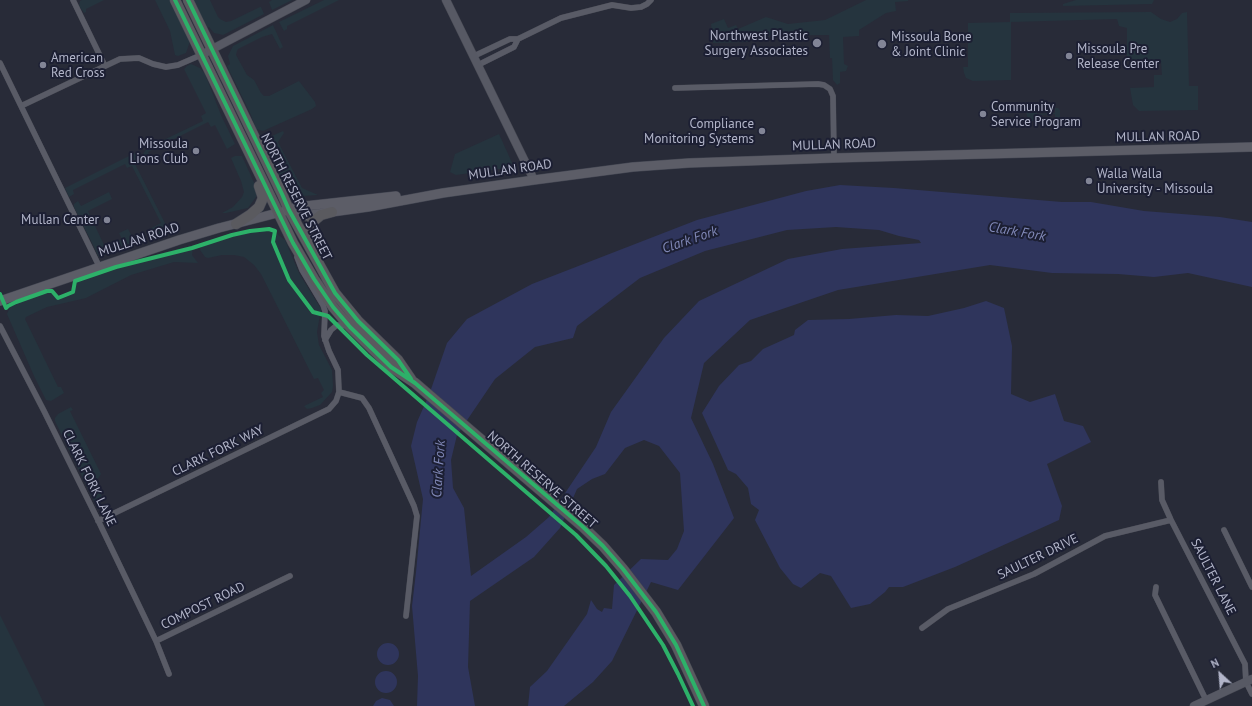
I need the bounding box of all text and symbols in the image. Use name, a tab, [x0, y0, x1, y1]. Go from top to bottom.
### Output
place label: Northwest Plastic Surgery Associates	[704, 28, 808, 59]
place label: Missoula Bone & Joint Clinic	[891, 29, 972, 60]
marker: Northwest Plastic Surgery Associates	[811, 37, 823, 49]
marker: Missoula Bone & Joint Clinic	[876, 38, 888, 50]
place label: Missoula Pre Release Center	[1077, 41, 1159, 72]
place label: American Red Cross	[51, 50, 105, 81]
marker: Missoula Pre Release Center	[1064, 51, 1074, 61]
marker: American Red Cross	[38, 60, 48, 70]
place label: Community Service Program	[991, 99, 1081, 130]
marker: Community Service Program	[978, 109, 988, 119]
place label: Compliance Monitoring Systems	[644, 116, 754, 147]
marker: Compliance Monitoring Systems	[757, 126, 767, 136]
street label: MULLAN ROAD	[1116, 128, 1200, 146]
street label: NORTH RESERVE STREET	[257, 131, 335, 263]
place label: Missoula Lions Club	[130, 136, 188, 167]
street label: MULLAN ROAD	[792, 136, 876, 154]
marker: Missoula Lions Club	[191, 146, 201, 156]
street label: MULLAN ROAD	[467, 156, 553, 184]
place label: Walla Walla University - Missoula	[1097, 166, 1213, 197]
marker: Walla Walla University - Missoula	[1084, 176, 1094, 186]
place label: Mullan Center	[21, 212, 99, 228]
marker: Mullan Center	[102, 215, 112, 225]
water label: Clark Fork	[987, 219, 1047, 245]
street label: MULLAN ROAD	[97, 220, 181, 260]
water label: Clark Fork	[660, 223, 720, 257]
street label: CLARK FORK WAY	[170, 422, 266, 480]
street label: CLARK FORK LANE	[59, 427, 119, 529]
street label: NORTH RESERVE STREET	[484, 428, 600, 532]
water label: Clark Fork	[429, 440, 449, 498]
street label: SAULTER DRIVE	[995, 531, 1081, 583]
street label: SAULTER LANE	[1187, 536, 1239, 618]
street label: COMPOST ROAD	[158, 579, 248, 633]
north arrow	[1200, 654, 1240, 694]
text: N	[1208, 655, 1221, 671]

